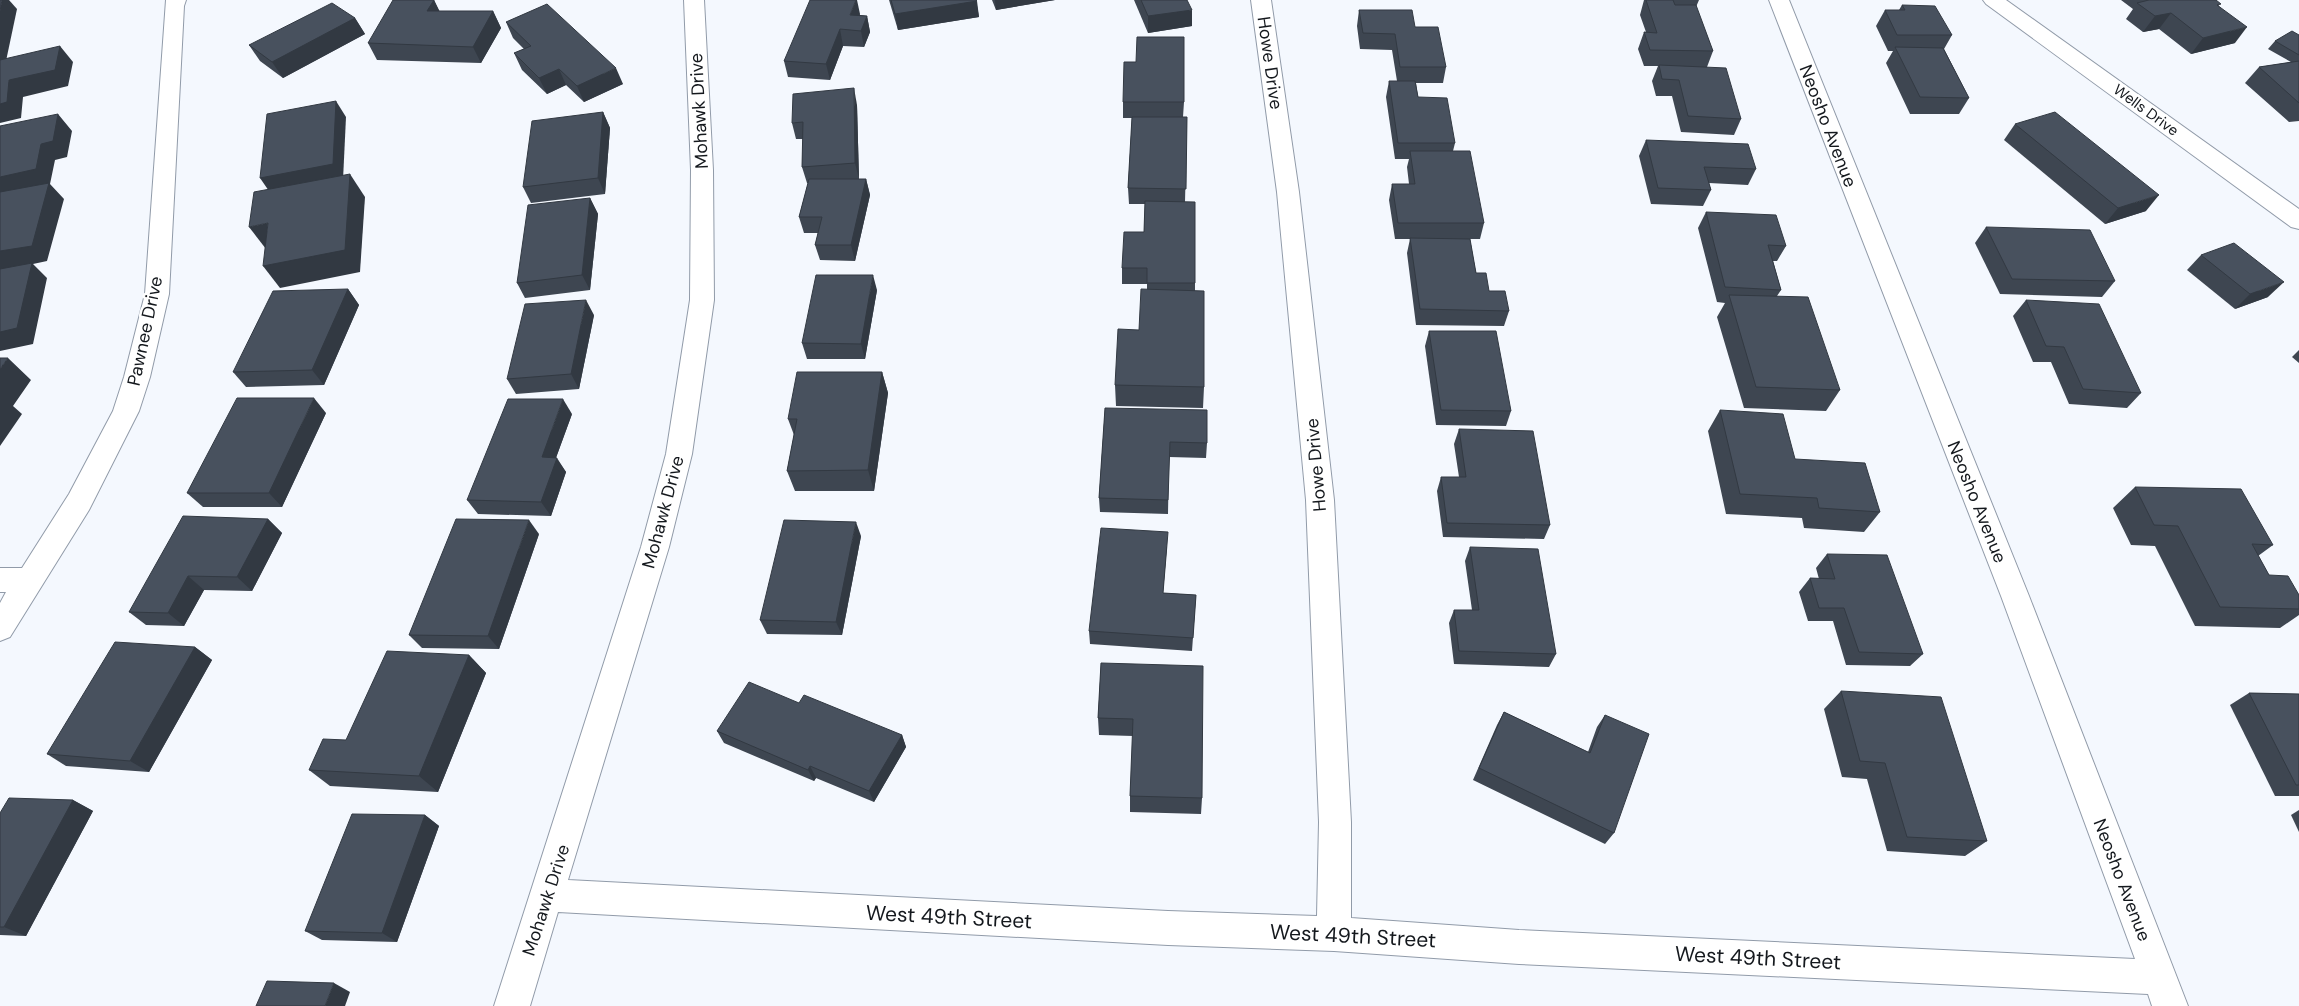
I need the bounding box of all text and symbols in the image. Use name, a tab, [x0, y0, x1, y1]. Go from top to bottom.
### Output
street label: Howe Drive	[1252, 15, 1288, 111]
street label: Mohawk Drive	[684, 52, 714, 170]
street label: Neosho Avenue	[1794, 61, 1862, 191]
street label: Wells Drive	[2109, 80, 2183, 140]
street label: Pawnee Drive	[122, 274, 168, 388]
street label: Howe Drive	[1300, 417, 1332, 513]
street label: Neosho Avenue	[1942, 438, 2012, 566]
street label: Mohawk Drive	[636, 453, 690, 571]
street label: Neosho Avenue	[2088, 815, 2156, 945]
street label: Mohawk Drive	[517, 841, 575, 959]
street label: West 49th Street	[865, 899, 1033, 935]
street label: West 49th Street	[1269, 918, 1437, 954]
street label: West 49th Street	[1674, 940, 1842, 976]

